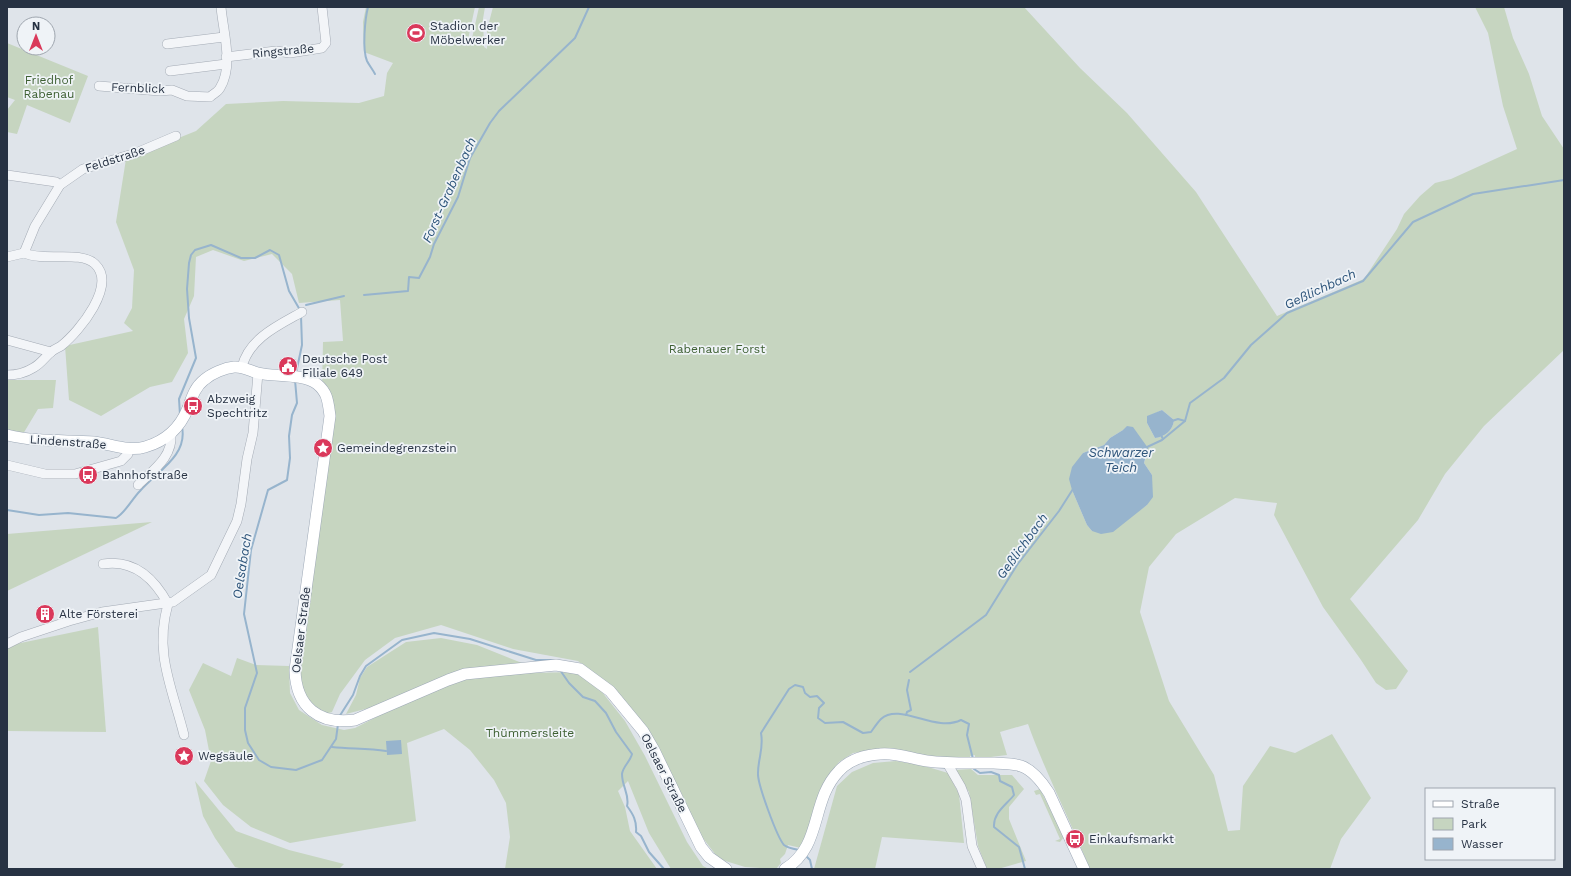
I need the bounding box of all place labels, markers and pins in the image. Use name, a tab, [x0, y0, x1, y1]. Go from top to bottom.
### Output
place label: Stadion der Möbelwerker	[430, 19, 505, 47]
sports icon: Stadion der Möbelwerker	[405, 22, 427, 44]
place label: Deutsche Post Filiale 649	[302, 352, 387, 380]
public building icon: Deutsche Post Filiale 649	[277, 355, 299, 377]
place label: Abzweig Spechtritz	[207, 392, 268, 420]
bus stop icon: Abzweig Spechtritz	[182, 395, 204, 417]
place icon: Gemeindegrenzstein	[312, 437, 334, 459]
place label: Gemeindegrenzstein	[337, 441, 457, 455]
bus stop icon: Bahnhofstraße	[77, 464, 99, 486]
place label: Bahnhofstraße	[102, 468, 188, 482]
building icon: Alte Försterei	[34, 603, 56, 625]
place label: Alte Försterei	[59, 607, 138, 621]
place icon: Wegsäule	[173, 745, 195, 767]
place label: Wegsäule	[198, 749, 254, 763]
bus stop icon: Einkaufsmarkt	[1064, 828, 1086, 850]
place label: Einkaufsmarkt	[1089, 832, 1174, 846]

